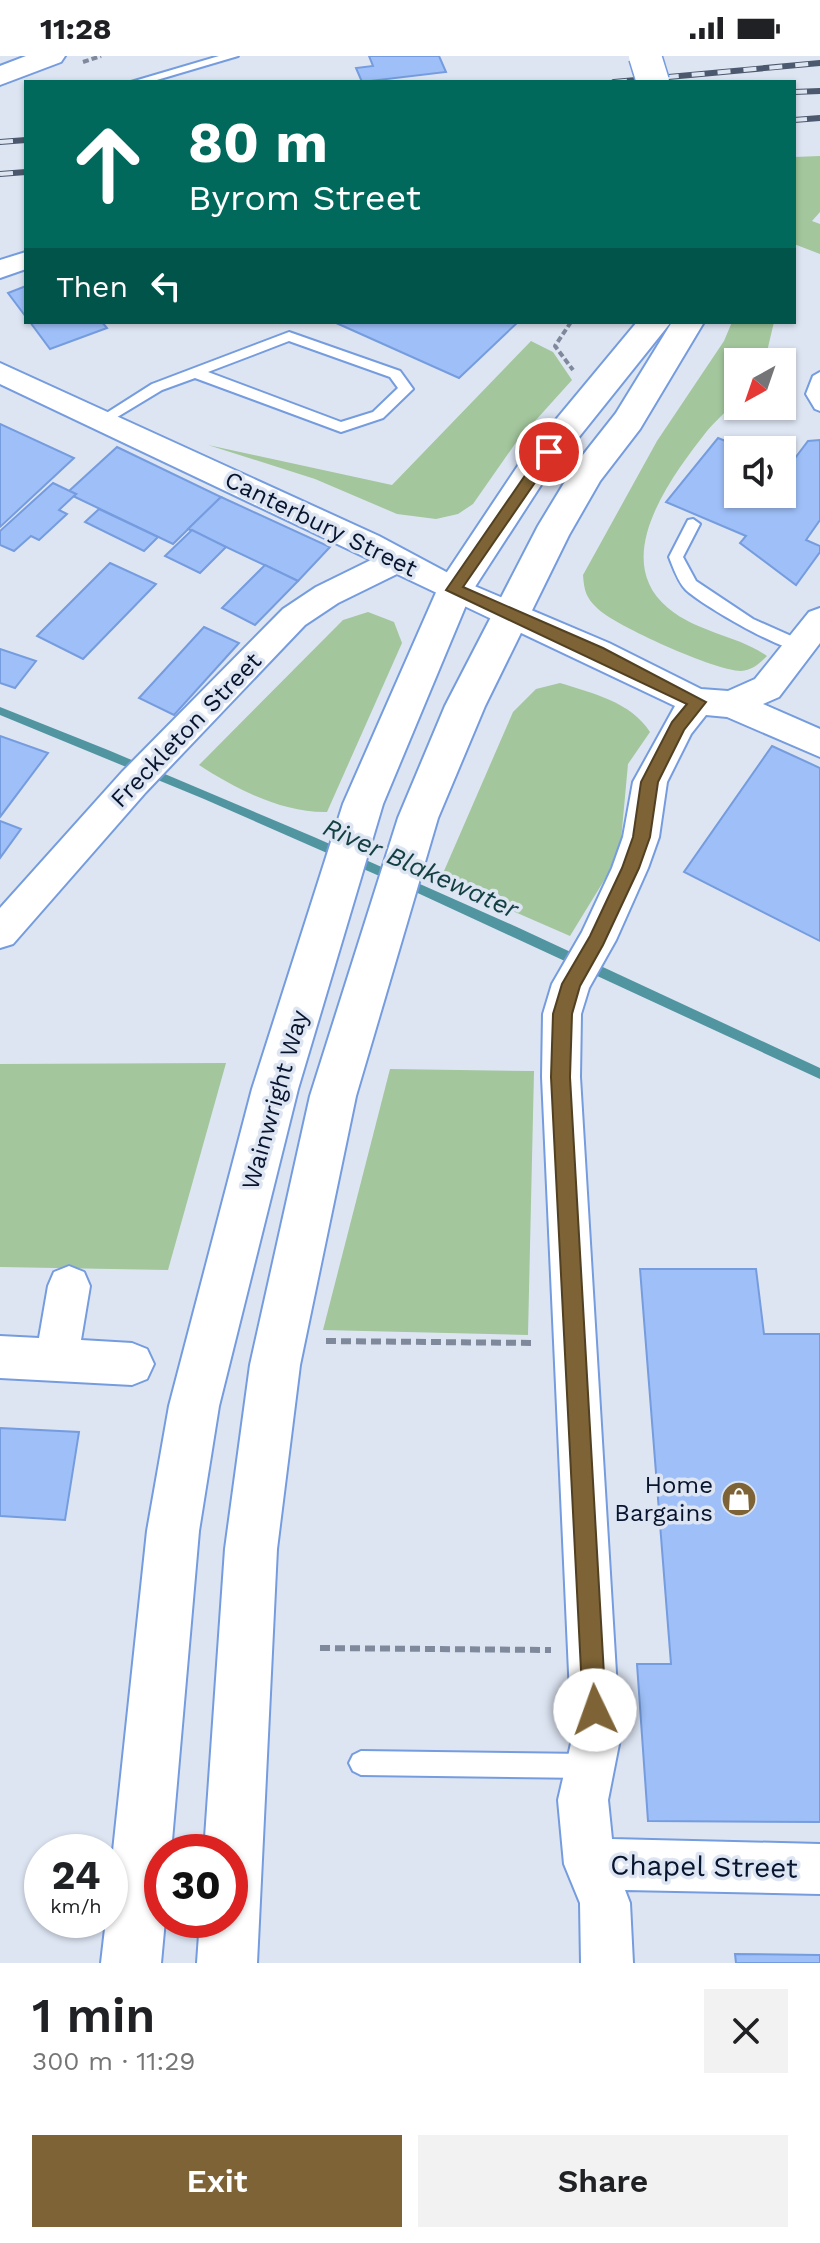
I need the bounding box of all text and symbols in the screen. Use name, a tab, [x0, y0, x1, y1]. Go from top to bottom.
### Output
text: 11:28	[40, 11, 112, 46]
text: 80 m	[188, 110, 328, 176]
icon: ahead	[56, 112, 160, 216]
text: Byrom Street	[188, 177, 421, 219]
icon: left	[144, 264, 188, 308]
text: Then	[56, 269, 128, 304]
north arrow	[724, 348, 796, 420]
map controls	[724, 348, 796, 508]
pin	[515, 418, 583, 486]
icon: arrive	[527, 430, 571, 474]
button: sound	[724, 436, 796, 508]
street label: Canterbury Street	[220, 465, 422, 583]
street label: Freckleton Street	[105, 647, 267, 813]
water label: River Blakewater	[319, 812, 524, 925]
street label: Wainwright Way	[236, 1006, 314, 1193]
place label: Home Bargains	[614, 1471, 713, 1527]
shop icon: Home Bargains	[720, 1480, 758, 1518]
position arrow	[553, 1668, 637, 1752]
speed limit sign: 30	[144, 1834, 248, 1938]
street label: Chapel Street	[610, 1848, 798, 1885]
text: 24	[51, 1852, 101, 1899]
text: km/h	[50, 1894, 102, 1918]
text: 1 min	[32, 1987, 155, 2044]
button: close	[704, 1989, 788, 2073]
text: 300 m · 11:29	[32, 2046, 195, 2076]
button: Exit	[32, 2135, 402, 2227]
button: Share	[418, 2135, 788, 2227]

